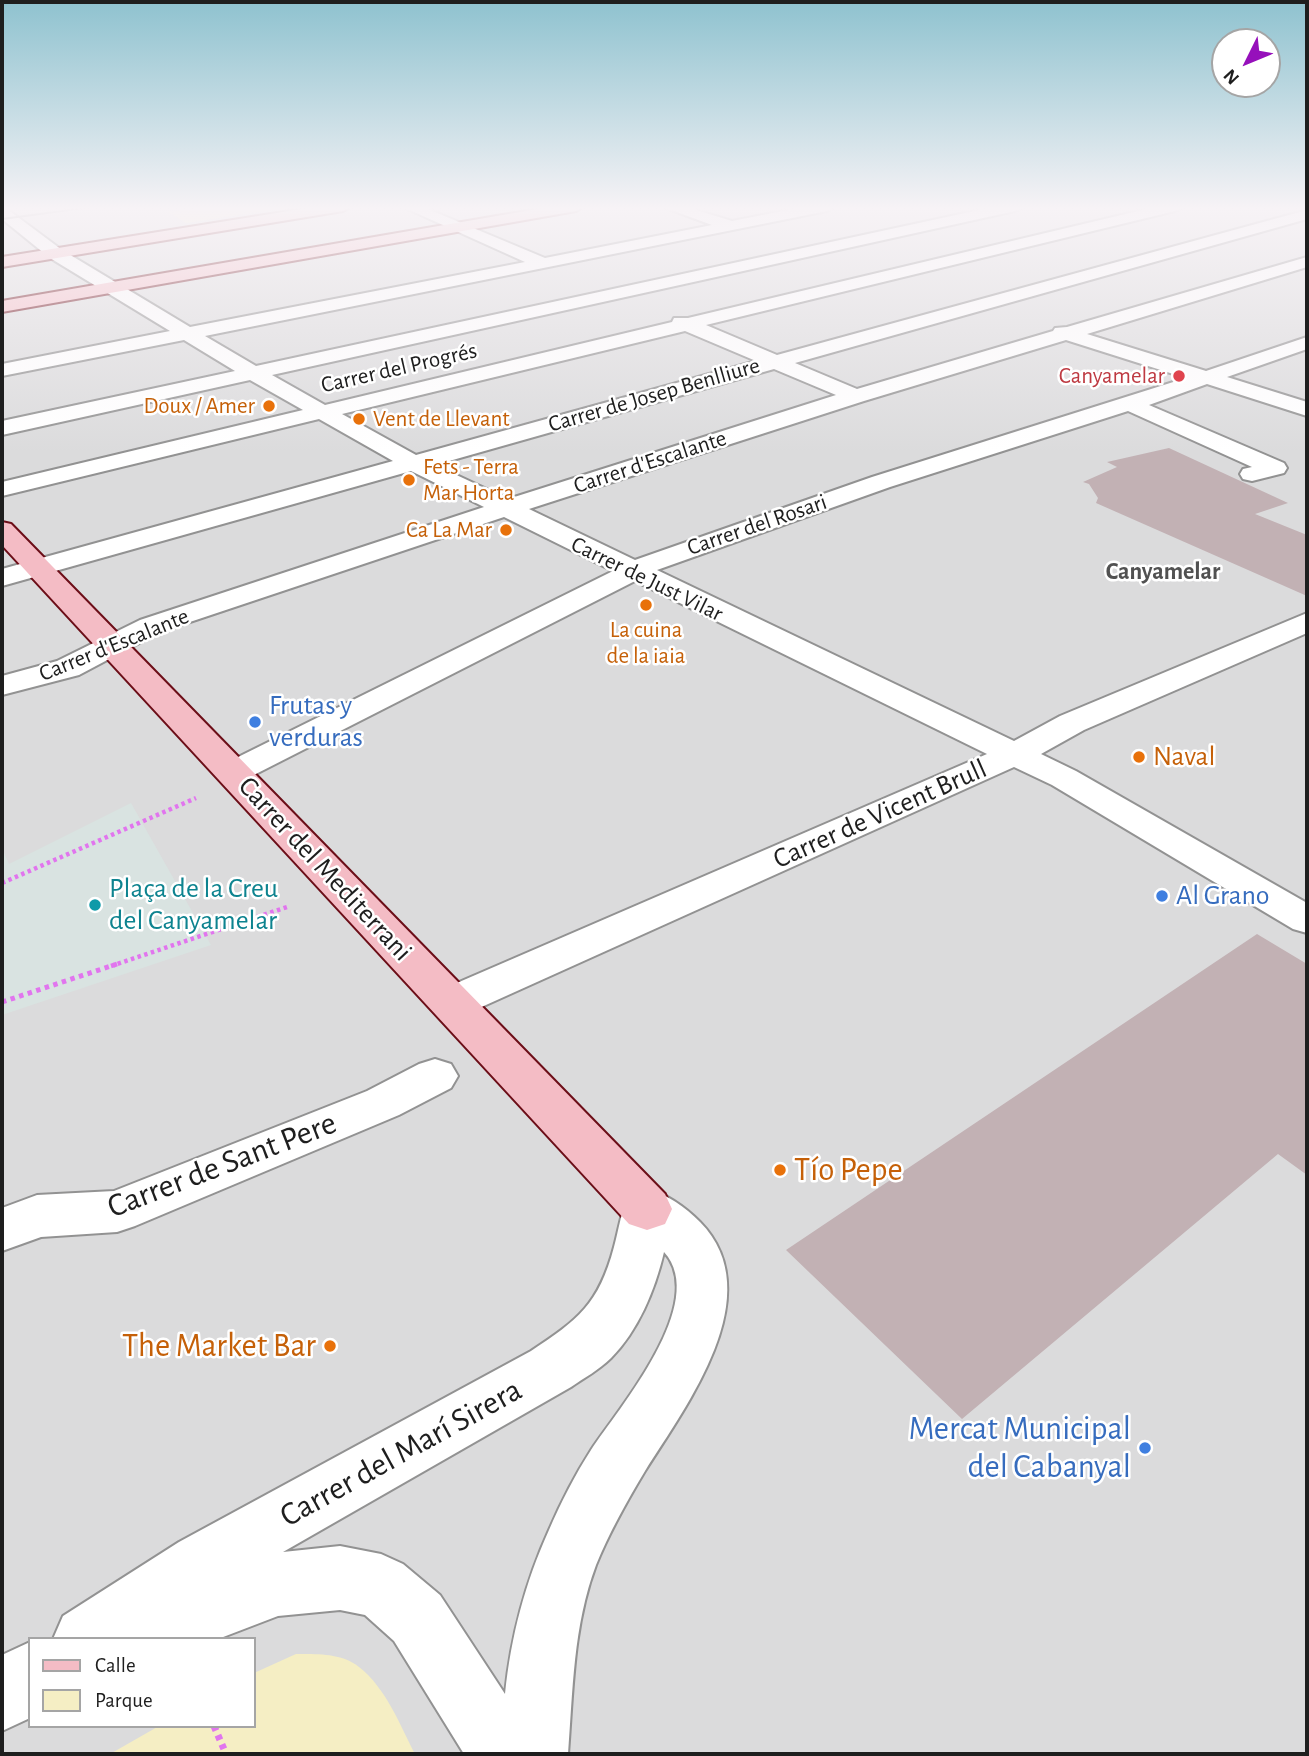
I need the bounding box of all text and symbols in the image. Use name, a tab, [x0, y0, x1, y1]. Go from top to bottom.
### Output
north arrow	[1211, 28, 1281, 98]
text: N	[1220, 65, 1243, 88]
street label: Carrer del Progrés	[318, 337, 480, 399]
street label: Carrer de Josep Benlliure	[545, 352, 763, 438]
place label: Canyamelar	[1059, 362, 1165, 390]
marker: Canyamelar	[1171, 368, 1187, 384]
place label: Doux / Amer	[143, 392, 255, 420]
marker: Doux / Amer	[261, 398, 277, 414]
place label: Vent de Llevant	[373, 405, 510, 433]
marker: Vent de Llevant	[351, 411, 367, 427]
street label: Carrer d'Escalante	[570, 424, 730, 500]
place label: Fets - Terra Mar Horta	[423, 453, 519, 507]
marker: Fets - Terra Mar Horta	[401, 472, 417, 488]
street label: Carrer del Rosari	[683, 488, 831, 562]
place label: Ca La Mar	[406, 516, 492, 544]
marker: Ca La Mar	[498, 522, 514, 538]
street label: Carrer de Just Vilar	[567, 530, 727, 628]
district label: Canyamelar	[1106, 558, 1220, 586]
marker: La cuina de la iaia	[638, 597, 654, 613]
street label: Carrer d'Escalante	[35, 602, 193, 688]
place label: La cuina de la iaia	[607, 616, 685, 670]
place label: Frutas y verduras	[269, 689, 363, 755]
marker: Frutas y verduras	[247, 714, 263, 730]
place label: Naval	[1153, 740, 1215, 774]
marker: Naval	[1131, 749, 1147, 765]
street label: Carrer de Vicent Brull	[768, 752, 992, 876]
street label: Carrer del Mediterrani	[231, 770, 419, 968]
place label: Plaça de la Creu del Canyamelar	[109, 872, 278, 938]
place label: Al Grano	[1176, 879, 1270, 913]
marker: Al Grano	[1154, 888, 1170, 904]
marker: Plaça de la Creu del Canyamelar	[87, 897, 103, 913]
street label: Carrer de Sant Pere	[102, 1103, 342, 1227]
place label: Tío Pepe	[794, 1150, 903, 1190]
marker: Tío Pepe	[772, 1162, 788, 1178]
place label: The Market Bar	[122, 1326, 316, 1366]
marker: The Market Bar	[322, 1338, 338, 1354]
street label: Carrer del Marí Sirera	[273, 1370, 529, 1536]
place label: Mercat Municipal del Cabanyal	[908, 1409, 1131, 1487]
marker: Mercat Municipal del Cabanyal	[1137, 1440, 1153, 1456]
legend	[28, 1637, 256, 1728]
text: Calle	[95, 1655, 136, 1676]
text: Parque	[95, 1690, 153, 1711]

